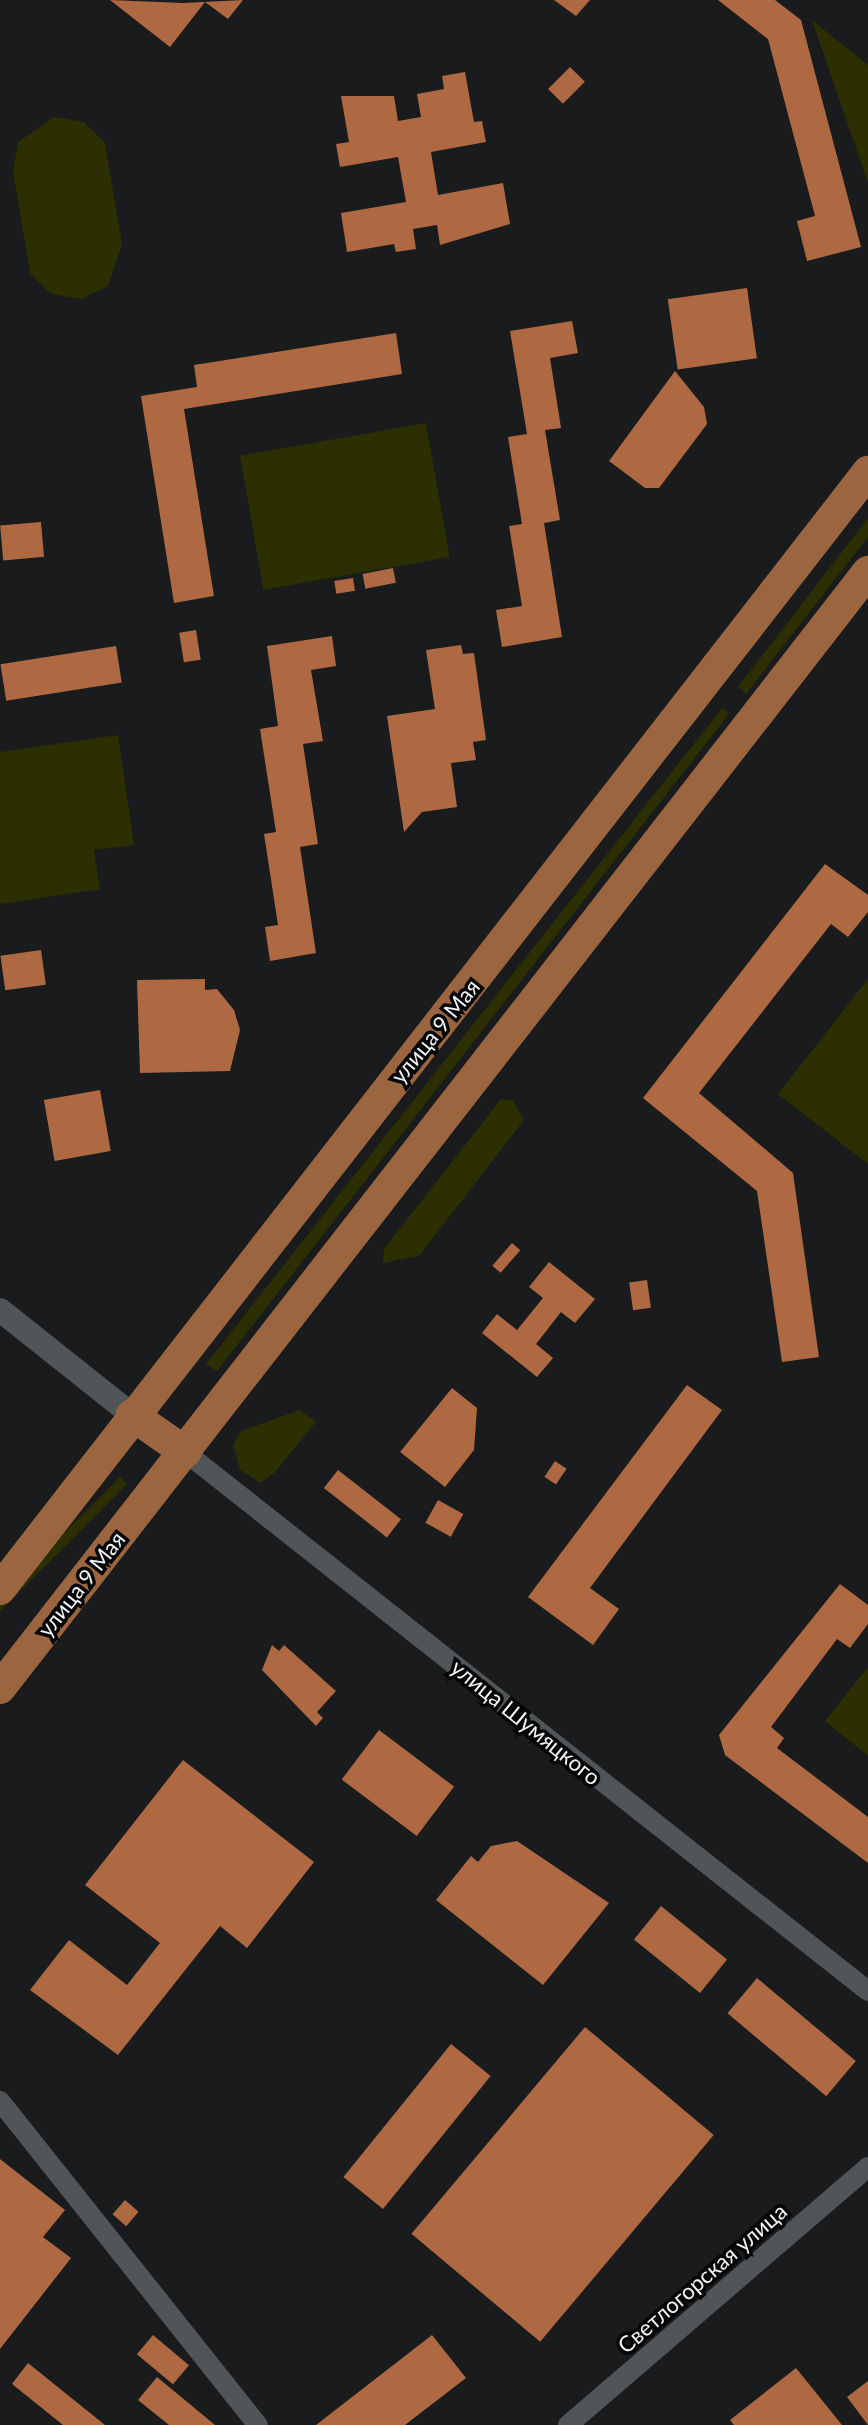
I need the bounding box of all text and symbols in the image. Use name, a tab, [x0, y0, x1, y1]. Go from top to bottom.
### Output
street label: улица 9 Мая	[385, 974, 485, 1088]
street label: улица 9 Мая	[32, 1526, 130, 1642]
street label: улица Шумяцкого	[446, 1654, 606, 1790]
street label: Светлогорская улица	[612, 2197, 792, 2359]

